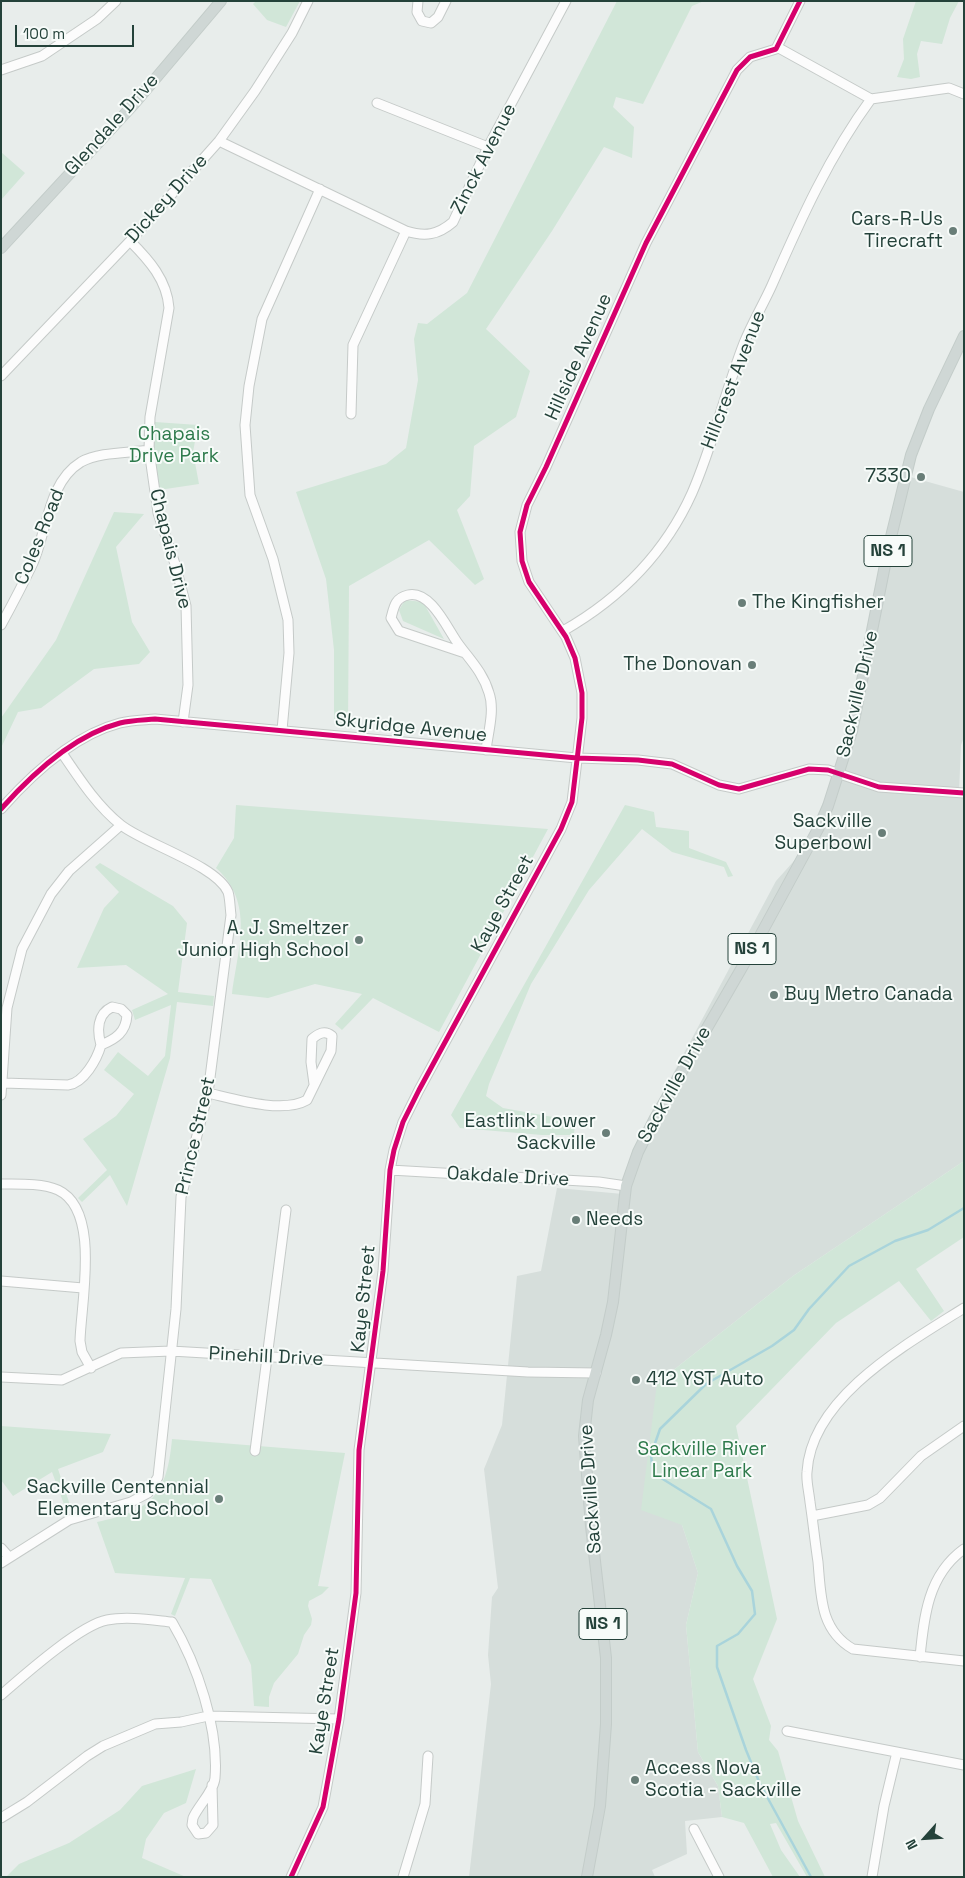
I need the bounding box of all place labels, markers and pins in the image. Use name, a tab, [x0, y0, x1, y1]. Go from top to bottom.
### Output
place label: Cars-R-Us Tirecraft	[851, 209, 943, 253]
marker: Cars-R-Us Tirecraft	[947, 225, 959, 237]
place label: 7330	[865, 466, 911, 488]
marker: 7330	[915, 471, 927, 483]
place label: The Kingfisher	[752, 592, 884, 614]
marker: The Kingfisher	[736, 597, 748, 609]
place label: The Donovan	[623, 654, 742, 676]
marker: The Donovan	[746, 659, 758, 671]
place label: Sackville Superbowl	[774, 811, 872, 855]
marker: Sackville Superbowl	[876, 827, 888, 839]
place label: A. J. Smeltzer Junior High School	[178, 918, 349, 962]
marker: A. J. Smeltzer Junior High School	[353, 934, 365, 946]
place label: Buy Metro Canada	[784, 984, 953, 1006]
marker: Buy Metro Canada	[768, 989, 780, 1001]
place label: Eastlink Lower Sackville	[465, 1111, 596, 1155]
marker: Eastlink Lower Sackville	[600, 1127, 612, 1139]
place label: Needs	[586, 1209, 643, 1231]
marker: Needs	[570, 1214, 582, 1226]
place label: 412 YST Auto	[646, 1369, 764, 1391]
marker: 412 YST Auto	[630, 1374, 642, 1386]
place label: Sackville Centennial Elementary School	[27, 1477, 209, 1521]
marker: Sackville Centennial Elementary School	[213, 1493, 225, 1505]
place label: Access Nova Scotia - Sackville	[645, 1758, 801, 1802]
marker: Access Nova Scotia - Sackville	[629, 1774, 641, 1786]

